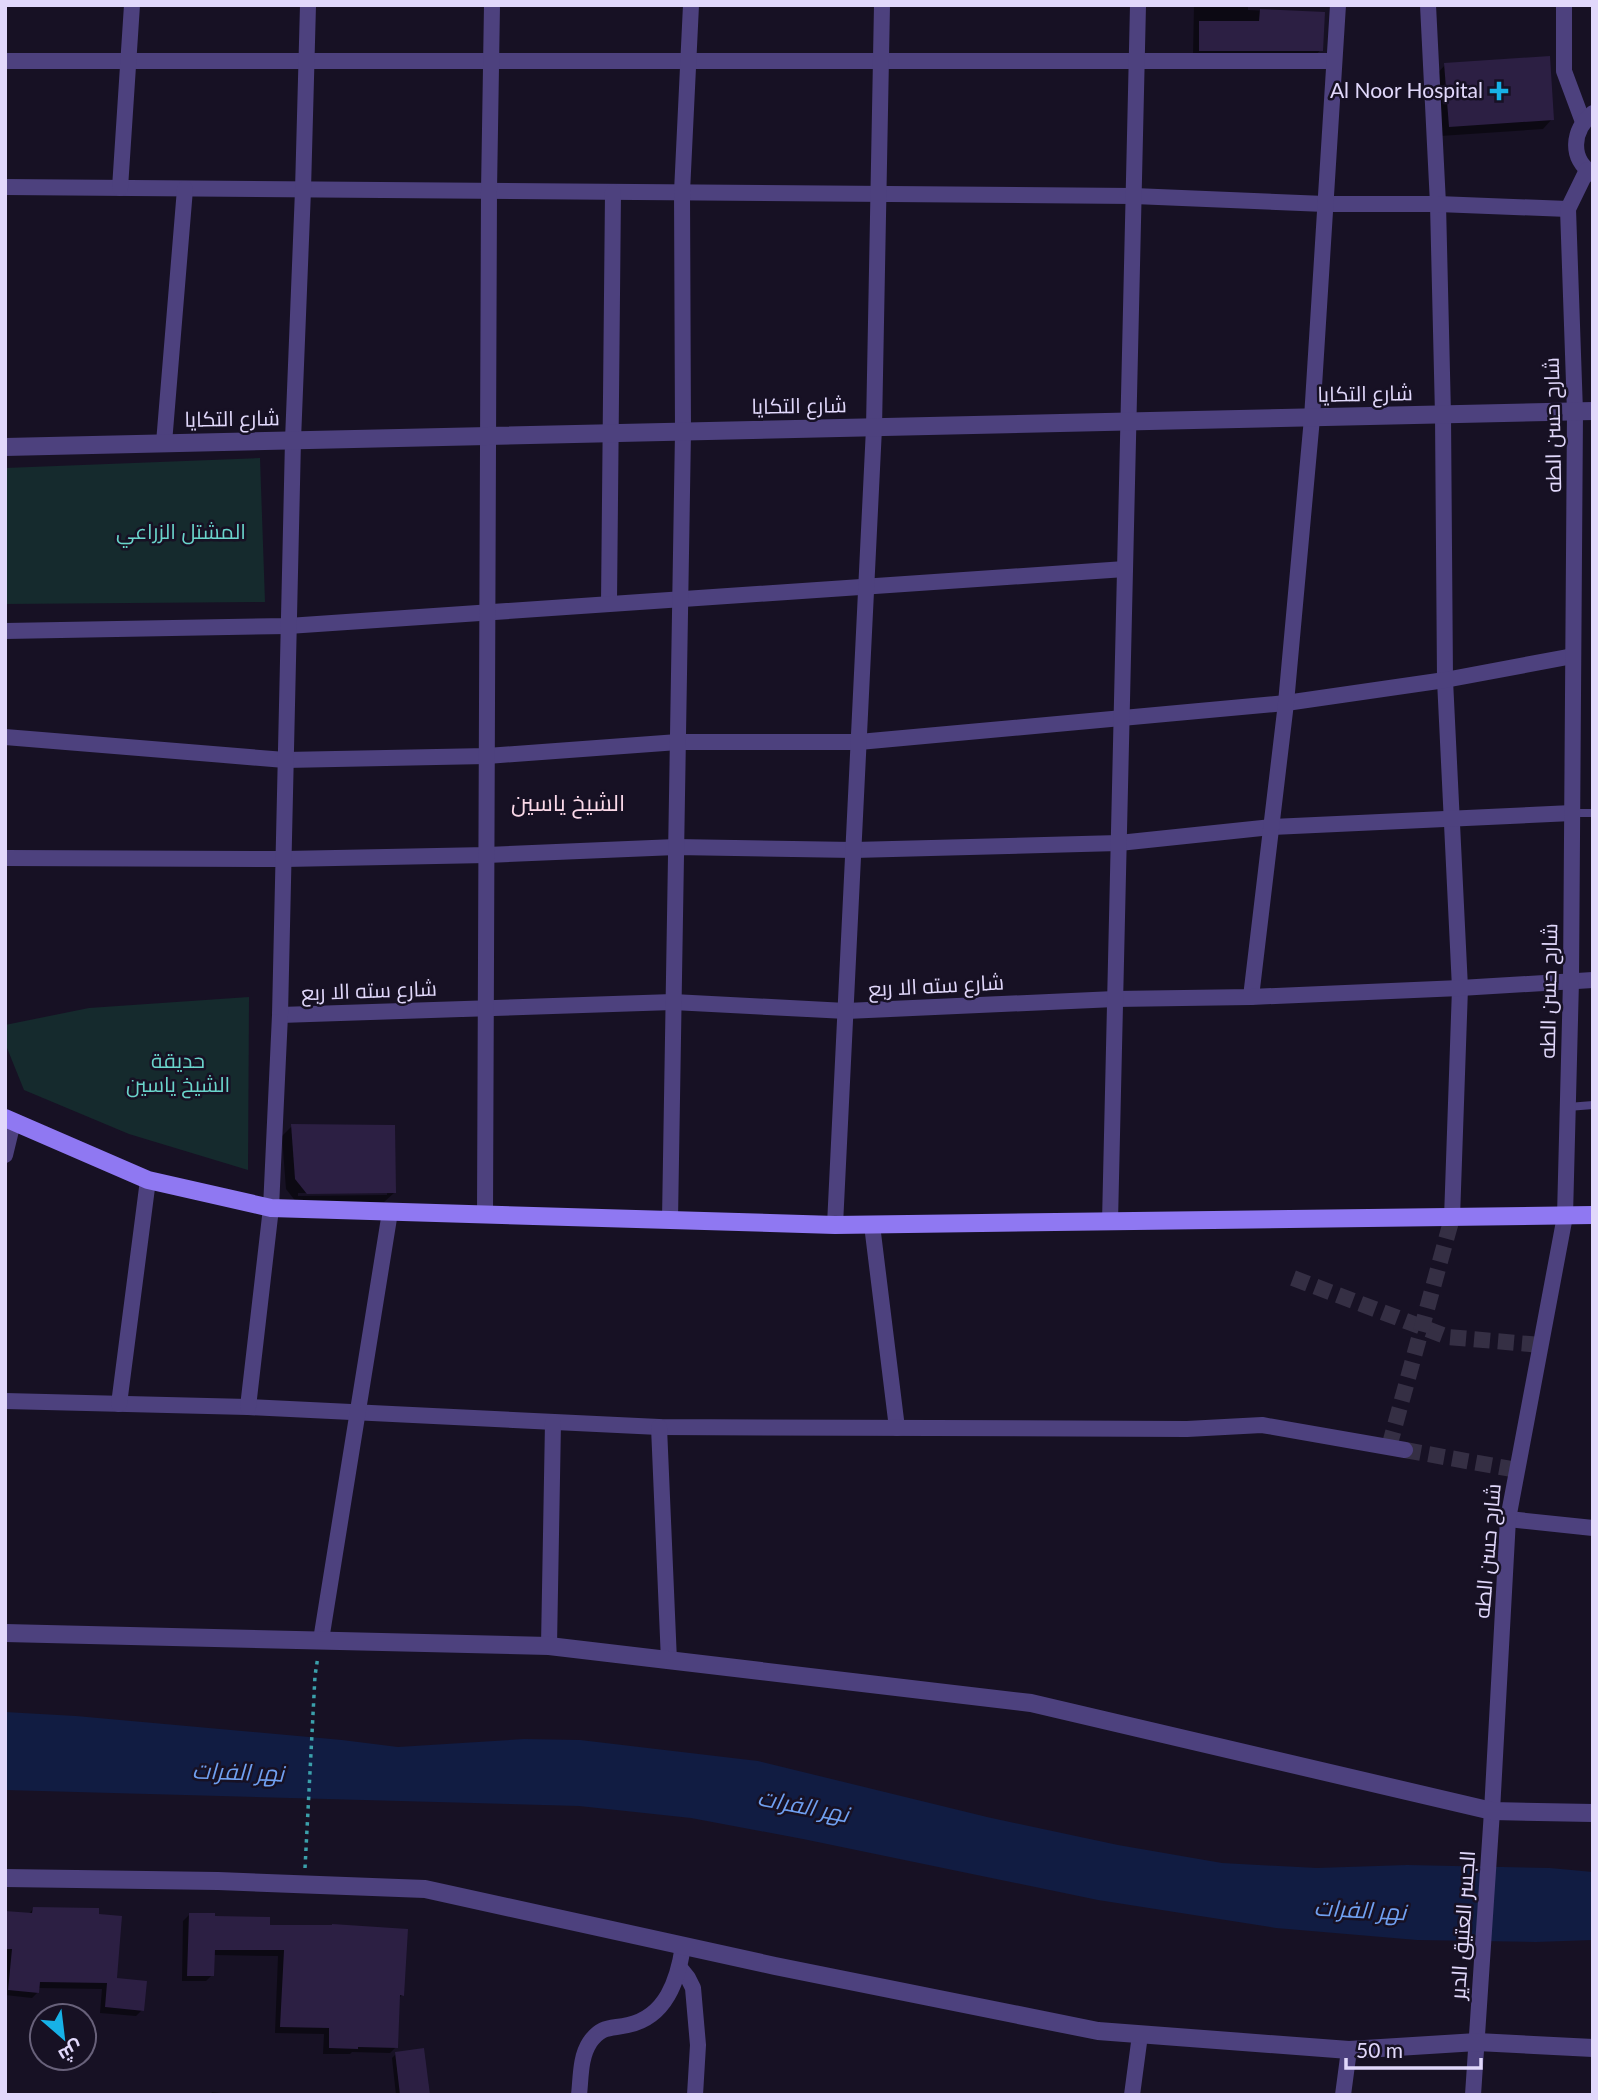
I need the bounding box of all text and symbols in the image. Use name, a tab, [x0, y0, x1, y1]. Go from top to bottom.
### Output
place label: Al Noor Hospital	[1330, 77, 1483, 102]
marker: Al Noor Hospital	[1489, 81, 1509, 101]
street label: شارح حسن الطه	[1538, 357, 1568, 493]
street label: شارع التكايا	[1317, 379, 1413, 409]
street label: شارع التكايا	[751, 391, 847, 421]
street label: شارع التكايا	[184, 404, 280, 434]
park label: المشتل الزراعي	[116, 518, 246, 548]
district label: الشيخ ياسين	[511, 788, 625, 819]
street label: شارح حسن الطه	[1534, 923, 1564, 1059]
street label: شارع سته الا ربع	[867, 968, 1005, 1004]
street label: شارع سته الا ربع	[301, 975, 437, 1007]
park label: حديقة الشيخ ياسين	[126, 1047, 230, 1099]
street label: شارح حسن الطه	[1468, 1482, 1508, 1620]
water label: نهر الفرات	[192, 1755, 287, 1788]
water label: نهر الفرات	[755, 1782, 854, 1829]
street label: الجسر العتيق الدير	[1444, 1850, 1481, 2001]
water label: نهر الفرات	[1313, 1893, 1410, 1927]
north arrow	[28, 2002, 98, 2072]
scale bar	[1346, 2026, 1481, 2070]
text: ش	[55, 2036, 87, 2068]
text: 50 m	[1356, 2037, 1403, 2062]

